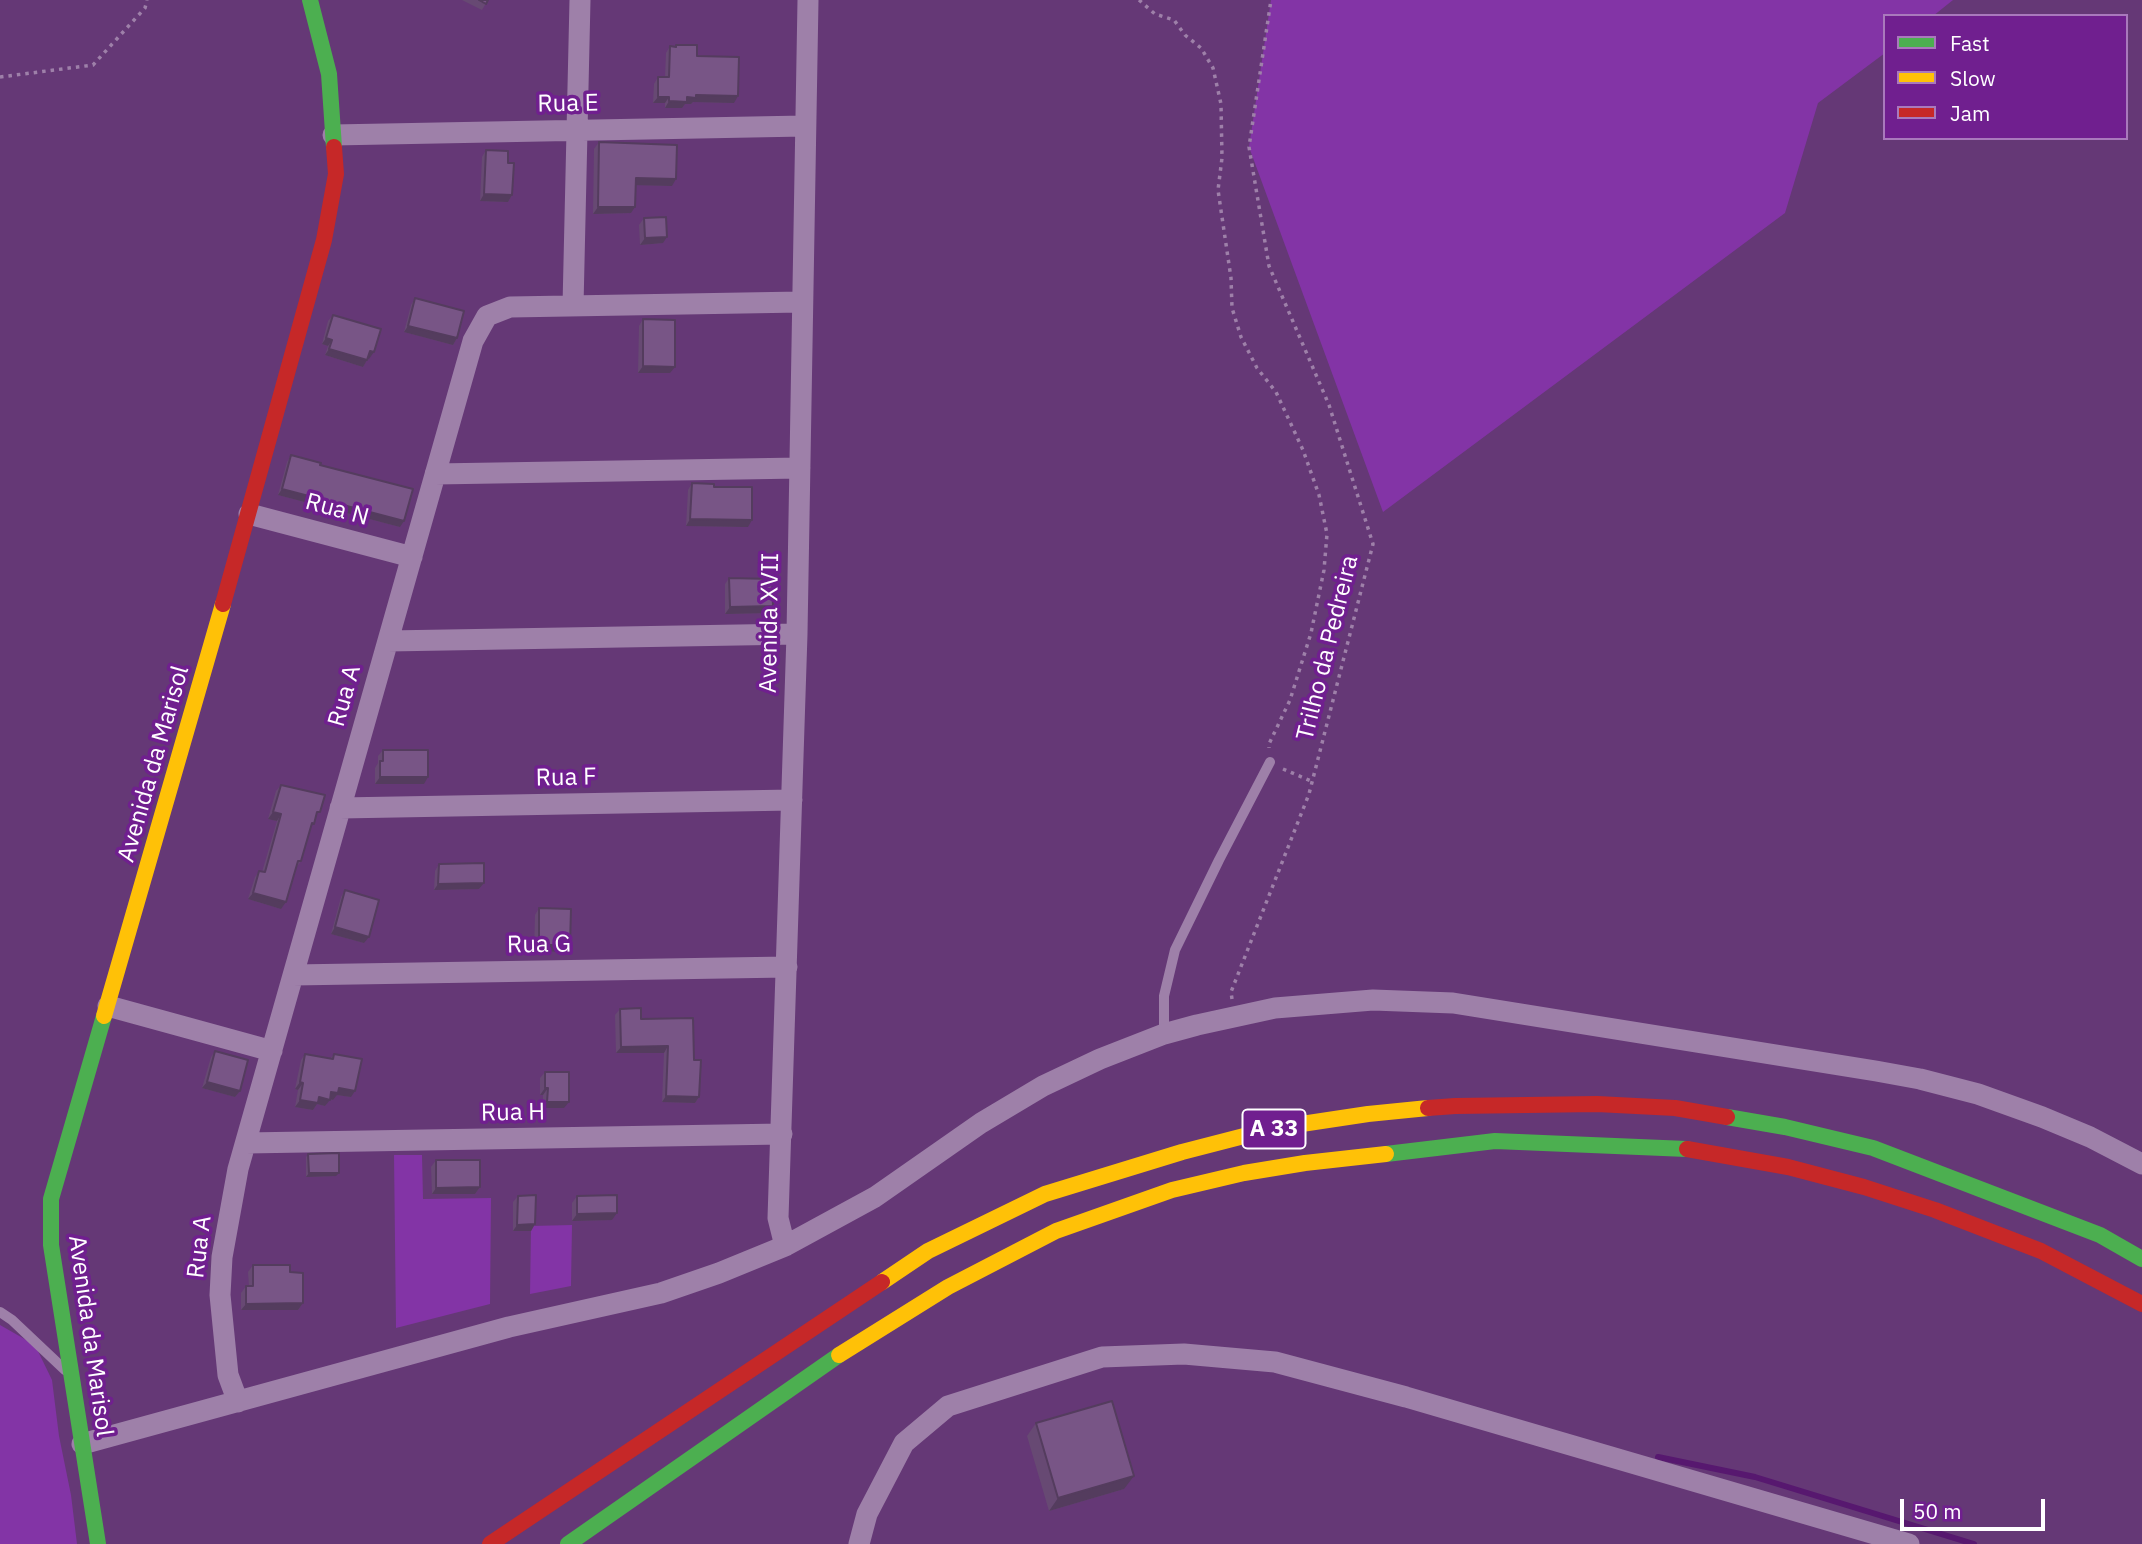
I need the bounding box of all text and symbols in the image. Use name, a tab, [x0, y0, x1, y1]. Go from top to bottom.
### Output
legend	[1883, 14, 2128, 140]
text: Fast	[1950, 29, 1990, 57]
text: Slow	[1950, 64, 1996, 92]
street label: Rua E	[537, 89, 599, 119]
text: Jam	[1950, 99, 1990, 127]
street label: Rua N	[302, 488, 372, 532]
street label: Trilho da Pedreira	[1291, 552, 1365, 744]
street label: Avenida XVII	[754, 553, 786, 693]
street label: Rua A	[322, 662, 368, 730]
street label: Avenida da Marisol	[112, 663, 196, 865]
street label: Rua F	[535, 763, 597, 793]
street label: Rua G	[507, 930, 571, 960]
street label: Rua H	[481, 1098, 545, 1128]
road number: A 33	[1242, 1110, 1306, 1148]
street label: Rua A	[182, 1214, 218, 1280]
street label: Avenida da Marisol	[62, 1234, 118, 1438]
scale bar	[1904, 1484, 2049, 1528]
text: 50 m	[1913, 1497, 1962, 1525]

